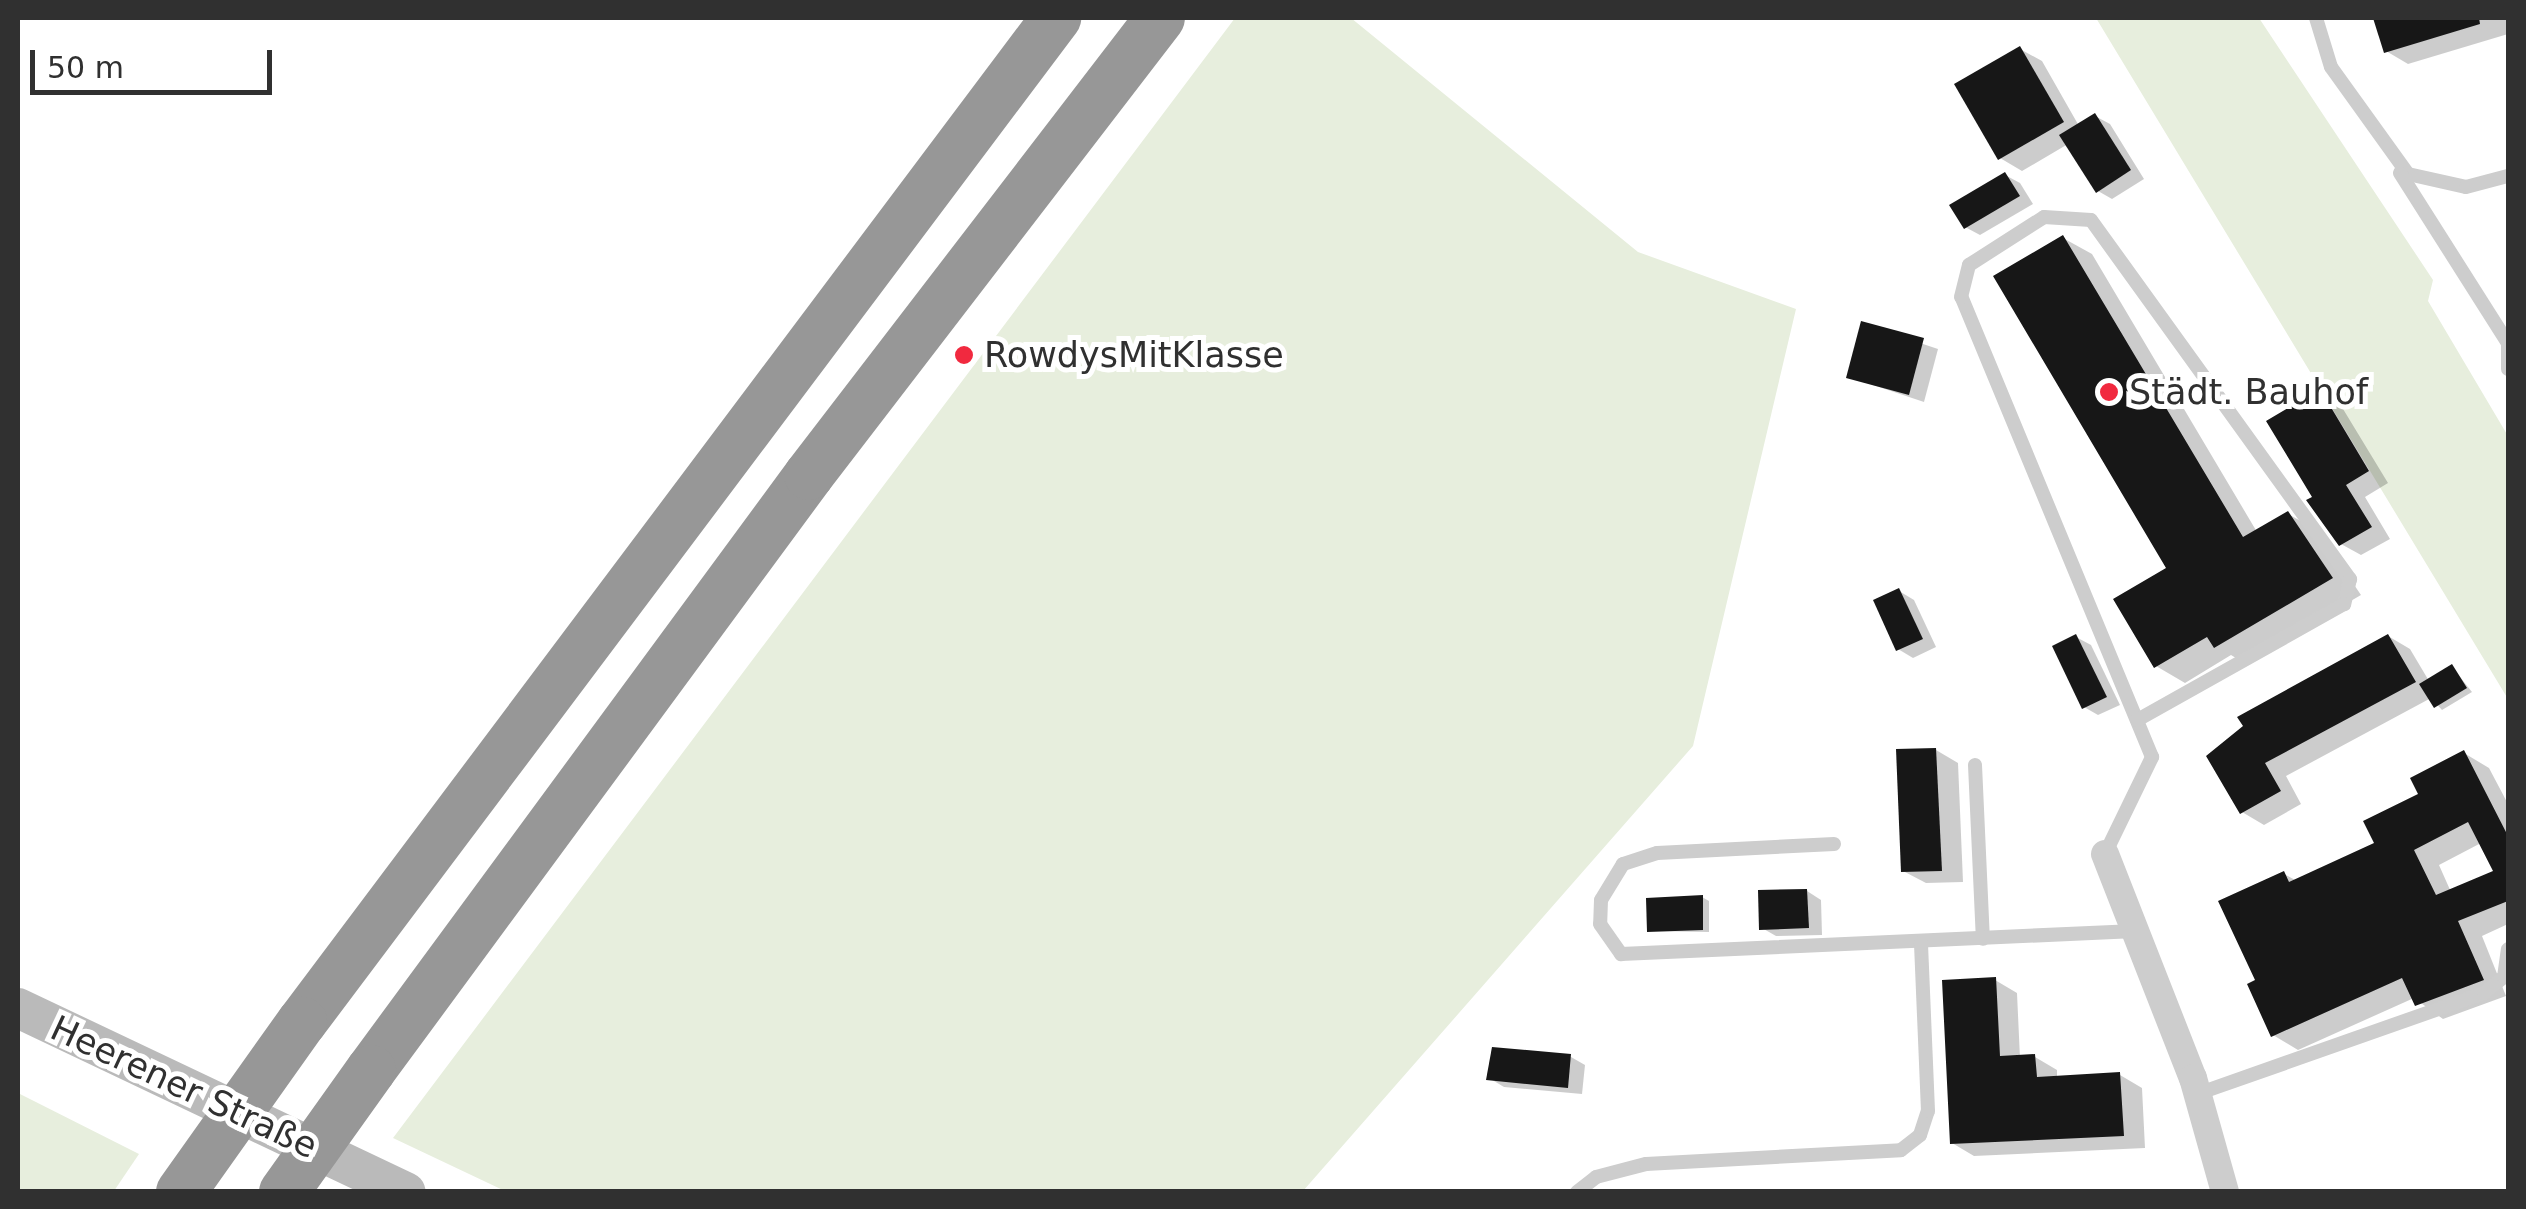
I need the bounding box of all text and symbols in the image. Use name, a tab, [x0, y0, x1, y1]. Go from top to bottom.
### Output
scale bar	[35, 30, 278, 92]
text: 50 m	[47, 50, 124, 85]
place label: RowdysMitKlasse	[984, 334, 1284, 376]
marker: RowdysMitKlasse	[953, 344, 975, 366]
place label: Städt. Bauhof	[2129, 371, 2368, 413]
marker: Städt. Bauhof	[2098, 381, 2120, 403]
street label: Heerener Straße	[44, 1007, 324, 1167]

